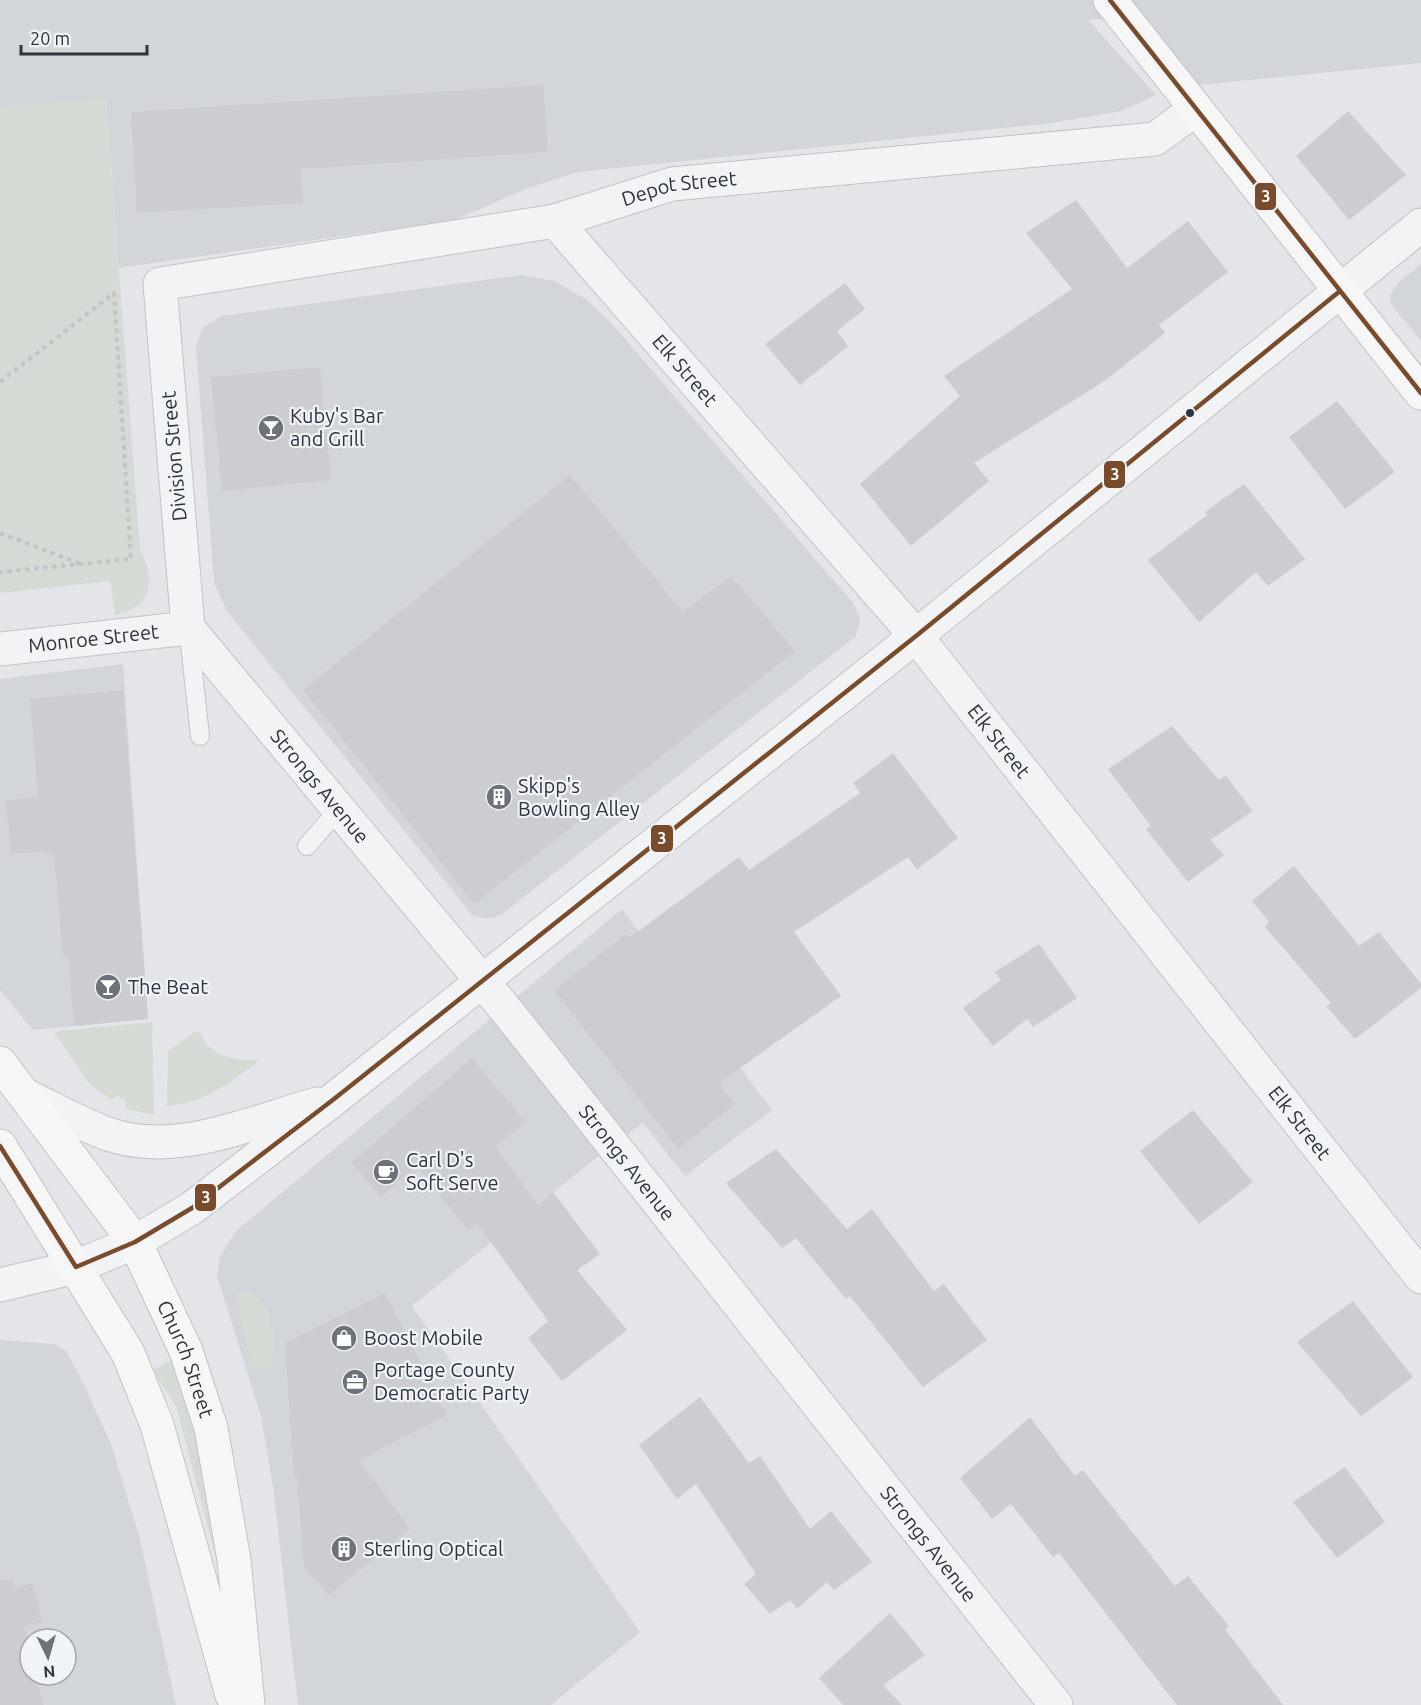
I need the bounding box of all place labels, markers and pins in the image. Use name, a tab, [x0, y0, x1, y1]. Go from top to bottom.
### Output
place label: Kuby's Bar and Grill	[290, 404, 384, 450]
unlabelled marker	[1184, 407, 1196, 419]
bar icon: Kuby's Bar and Grill	[256, 413, 286, 443]
place label: Skipp's Bowling Alley	[518, 774, 640, 820]
building icon: Skipp's Bowling Alley	[484, 782, 514, 812]
bar icon: The Beat	[93, 972, 123, 1002]
place label: The Beat	[128, 975, 208, 998]
place label: Carl D's Soft Serve	[406, 1148, 499, 1194]
cafe icon: Carl D's Soft Serve	[371, 1157, 401, 1187]
shop icon: Boost Mobile	[329, 1323, 359, 1353]
place label: Boost Mobile	[364, 1326, 483, 1349]
place label: Portage County Democratic Party	[374, 1358, 529, 1404]
office icon: Portage County Democratic Party	[340, 1367, 370, 1397]
building icon: Sterling Optical	[329, 1534, 359, 1564]
place label: Sterling Optical	[364, 1537, 503, 1560]

